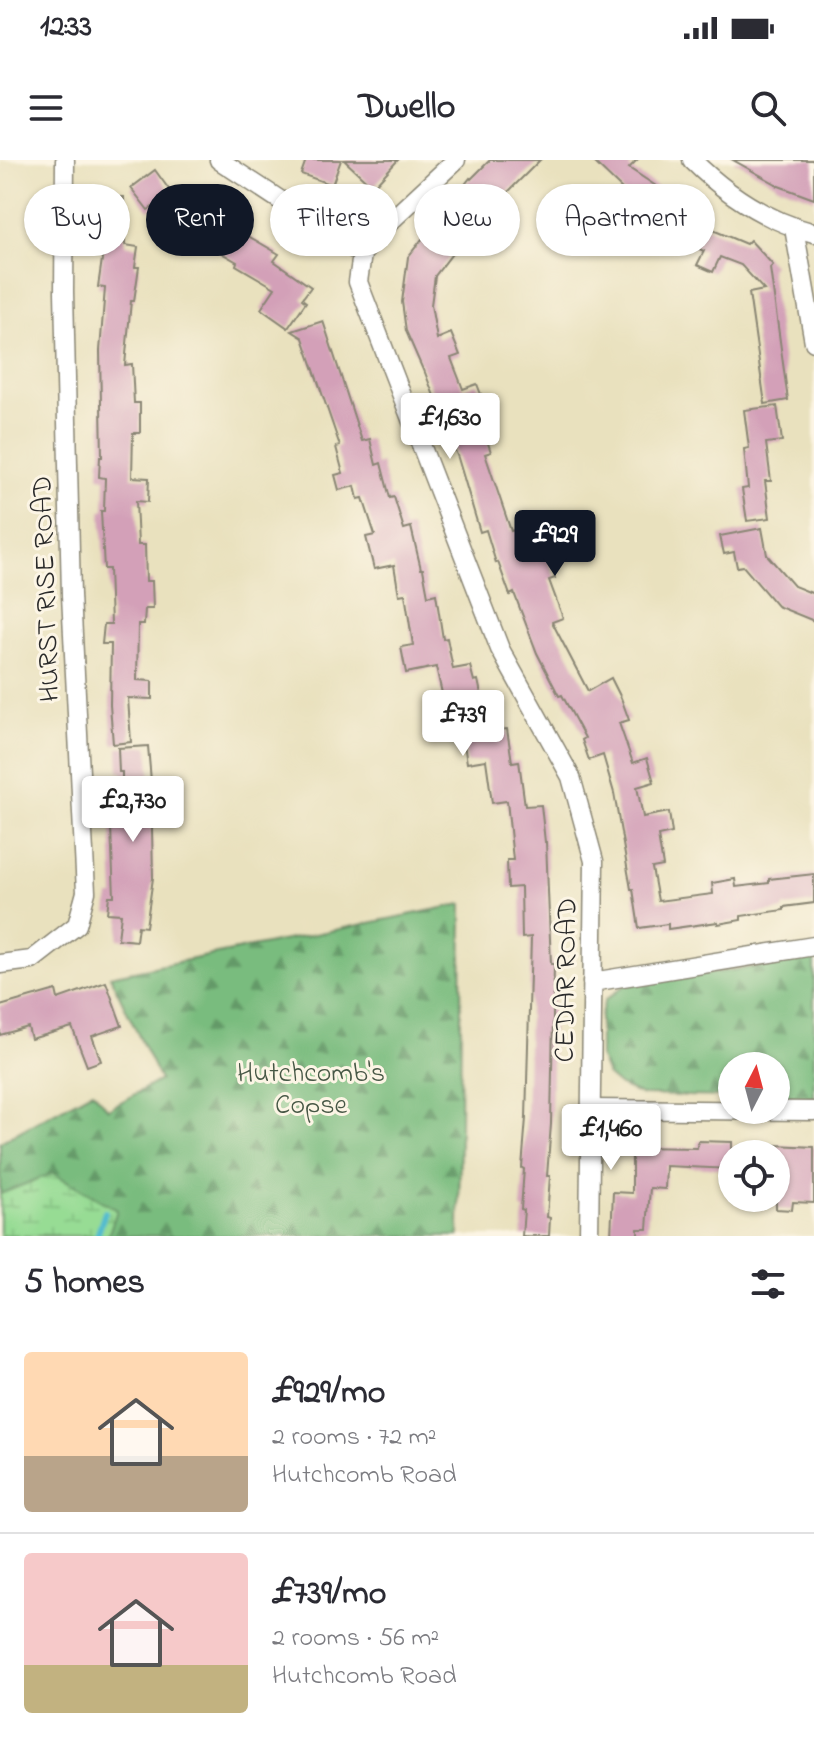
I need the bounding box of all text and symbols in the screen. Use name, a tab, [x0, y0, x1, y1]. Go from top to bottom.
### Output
text: 12:33	[40, 6, 92, 50]
text: Dwello	[359, 82, 455, 135]
icon: menu	[24, 86, 68, 130]
icon: search	[746, 86, 790, 130]
chip: Buy	[24, 184, 130, 256]
chip: Rent	[146, 184, 254, 256]
chip: Filters	[270, 184, 398, 256]
chip: New	[414, 184, 520, 256]
chip: Apartment	[536, 184, 715, 256]
pin: £1,630	[385, 393, 515, 461]
text: £1,630	[419, 400, 481, 438]
street label: HURST RISE ROAD	[23, 475, 72, 703]
pin: £929	[508, 510, 602, 578]
text: £929	[533, 517, 577, 555]
pin: £739	[416, 690, 510, 758]
text: £739	[440, 697, 486, 735]
pin: £2,730	[68, 776, 198, 844]
text: £2,730	[100, 783, 166, 821]
street label: CEDAR ROAD	[546, 897, 589, 1063]
north arrow	[718, 1052, 790, 1124]
map controls	[718, 1052, 790, 1212]
park label: Hutchcomb's Copse	[237, 1054, 385, 1127]
pin: £1,460	[546, 1104, 676, 1172]
text: £1,460	[580, 1111, 642, 1149]
button: locate	[718, 1140, 790, 1212]
text: 5 homes	[24, 1259, 145, 1309]
icon: filters	[746, 1262, 790, 1306]
text: £929/mo	[272, 1369, 385, 1419]
icon: home	[88, 1384, 184, 1480]
text: 2 rooms · 72 m²	[272, 1419, 437, 1457]
text: Hutchcomb Road	[272, 1457, 457, 1495]
text: £739/mo	[272, 1570, 386, 1620]
icon: home	[88, 1585, 184, 1681]
text: 2 rooms · 56 m²	[272, 1620, 439, 1658]
text: Hutchcomb Road	[272, 1658, 457, 1696]

